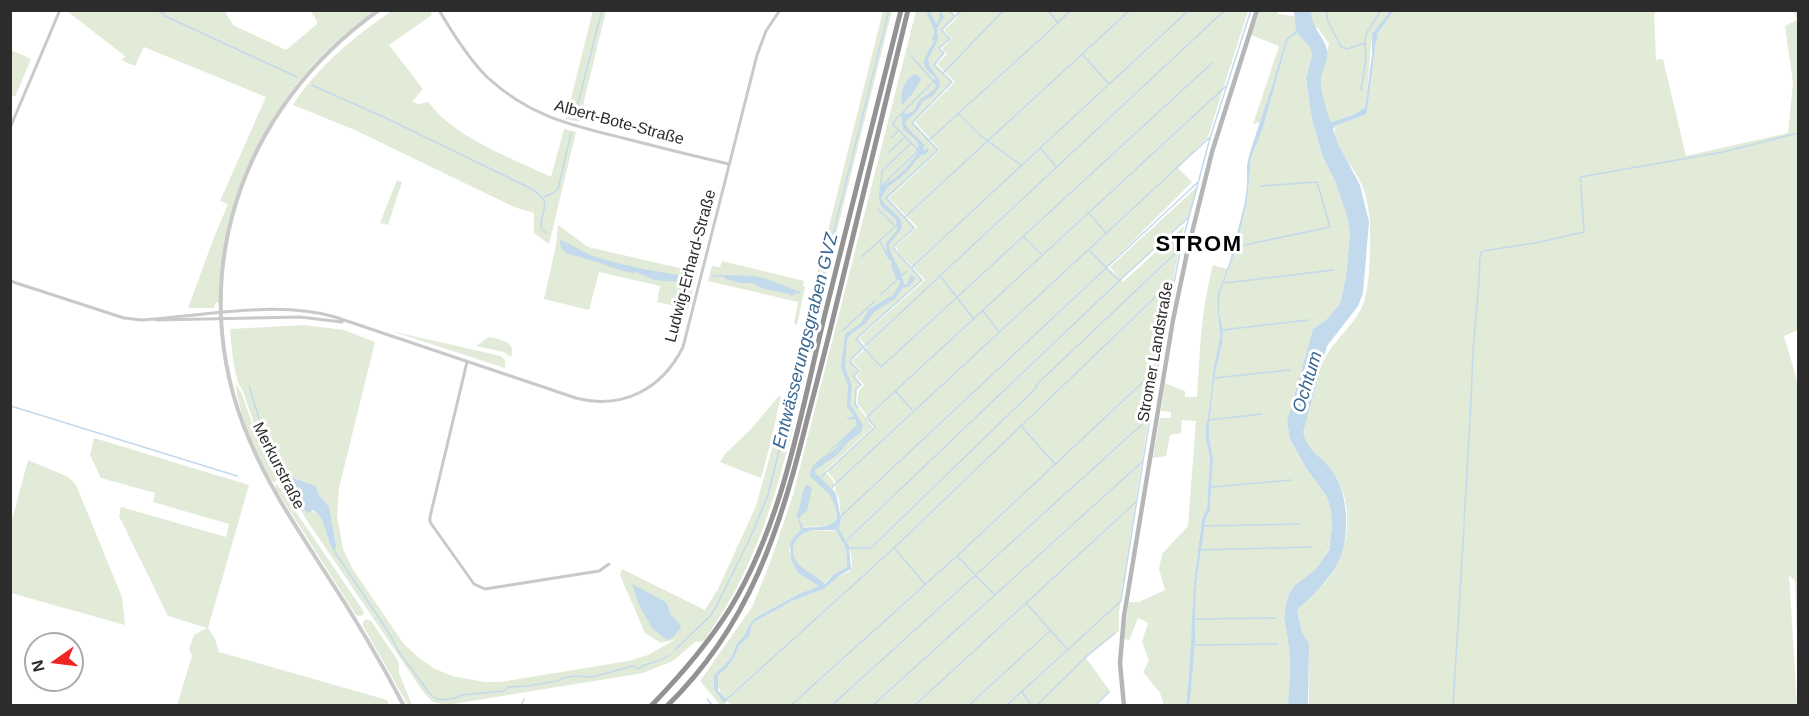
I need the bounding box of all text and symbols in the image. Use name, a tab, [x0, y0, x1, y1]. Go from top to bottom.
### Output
street label: Albert-Bote-Straße	[552, 96, 686, 150]
street label: Ludwig-Erhard-Straße	[661, 187, 721, 345]
water label: Entwässerungsgraben GVZ	[769, 231, 843, 451]
district label: STROM	[1156, 232, 1242, 258]
street label: Stromer Landstraße	[1134, 280, 1178, 424]
water label: Ochtum	[1288, 349, 1328, 415]
street label: Merkurstraße	[248, 419, 308, 513]
north arrow	[24, 632, 84, 692]
text: N	[28, 658, 48, 674]

